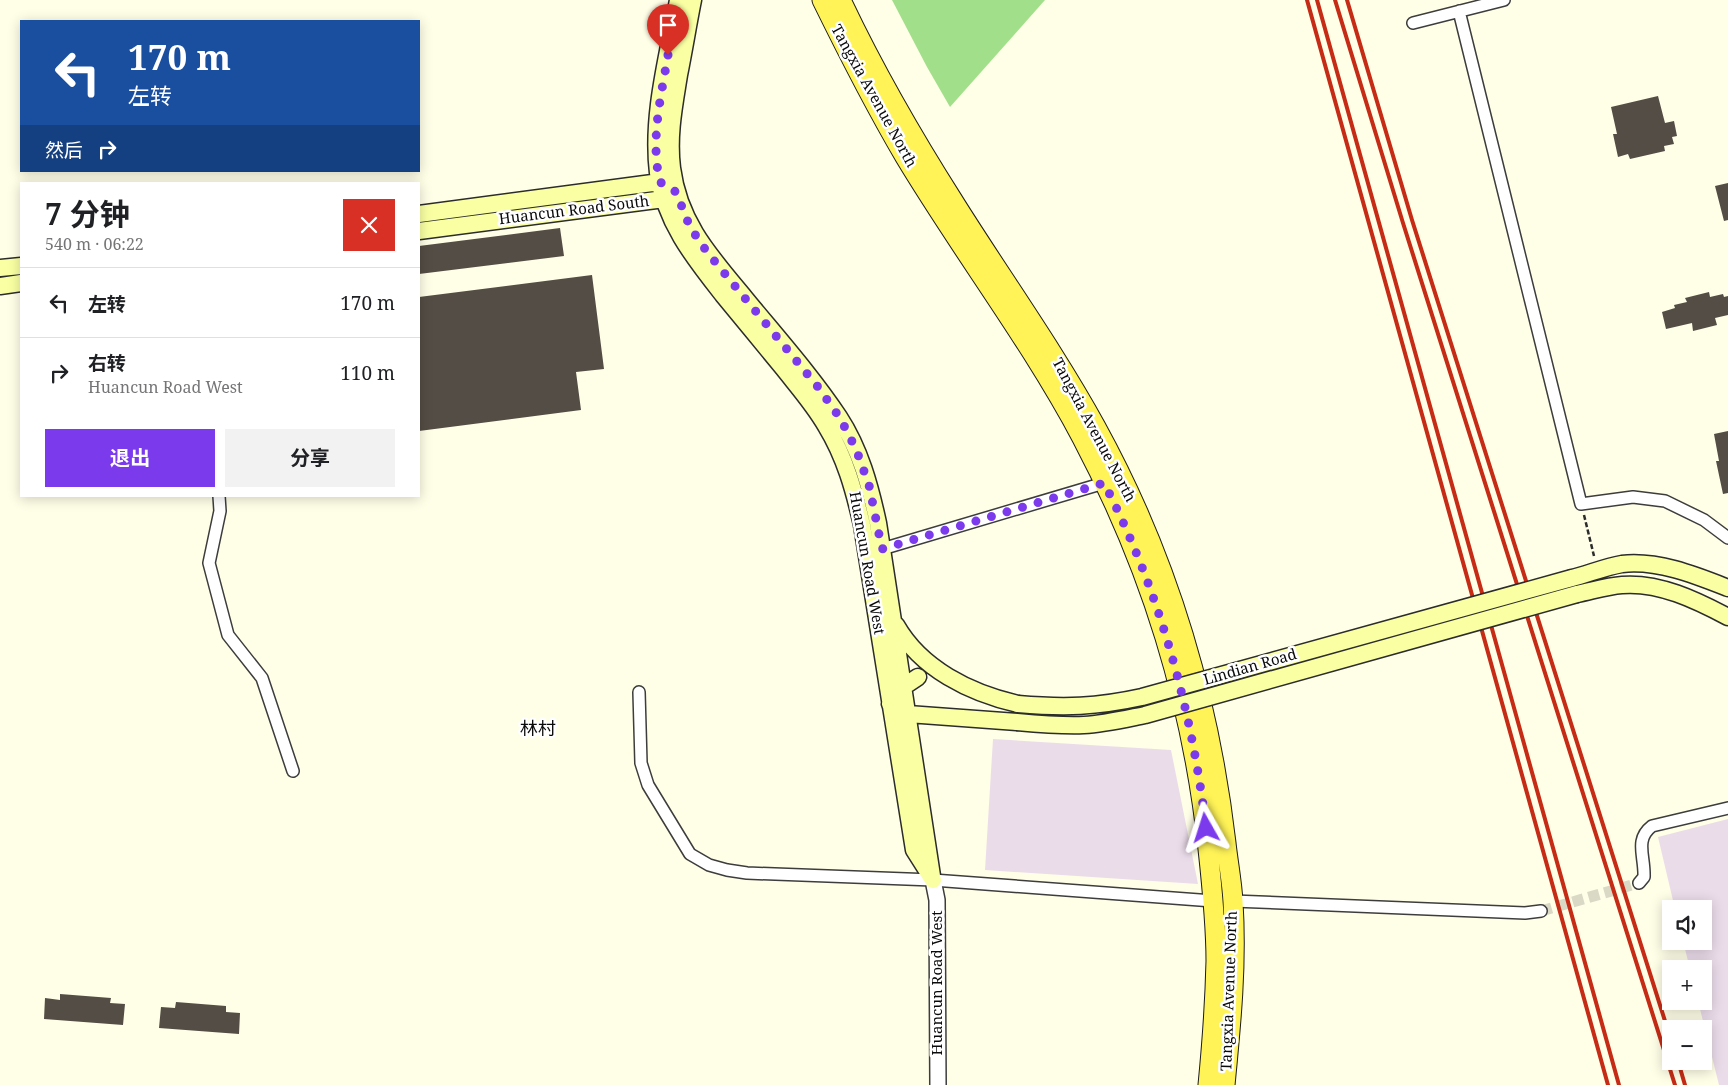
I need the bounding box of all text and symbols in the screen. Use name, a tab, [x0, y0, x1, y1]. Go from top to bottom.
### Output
pin	[647, 4, 689, 55]
icon: arrive	[654, 11, 682, 39]
street label: Tangxia Avenue North	[827, 21, 923, 171]
text: 170 m	[128, 33, 231, 80]
icon: left	[45, 40, 110, 105]
text: 左转	[128, 80, 172, 110]
icon: right	[93, 135, 121, 163]
text: 然后	[45, 137, 83, 163]
street label: Huancun Road South	[498, 190, 651, 228]
text: 7 分钟	[45, 193, 130, 234]
button: close	[343, 199, 395, 251]
text: 540 m · 06:22	[45, 233, 144, 255]
icon: left	[45, 289, 73, 317]
text: 170 m	[340, 290, 395, 316]
text: 左转	[88, 291, 126, 317]
text: 右转	[88, 350, 126, 376]
street label: Tangxia Avenue North	[1048, 354, 1142, 505]
icon: right	[45, 359, 73, 387]
text: 110 m	[340, 360, 395, 386]
text: Huancun Road West	[88, 376, 243, 398]
button: 退出	[45, 429, 215, 487]
button: 分享	[225, 429, 395, 487]
street label: Huancun Road West	[846, 490, 890, 636]
street label: Lindian Road	[1201, 643, 1299, 689]
district label: 林村	[520, 716, 556, 740]
position arrow	[1179, 801, 1231, 853]
map controls	[1662, 900, 1712, 1070]
button: sound	[1662, 900, 1712, 950]
street label: Tangxia Avenue North	[1215, 910, 1241, 1071]
street label: Huancun Road West	[926, 911, 946, 1055]
button: +	[1662, 960, 1712, 1010]
button: −	[1662, 1020, 1712, 1070]

